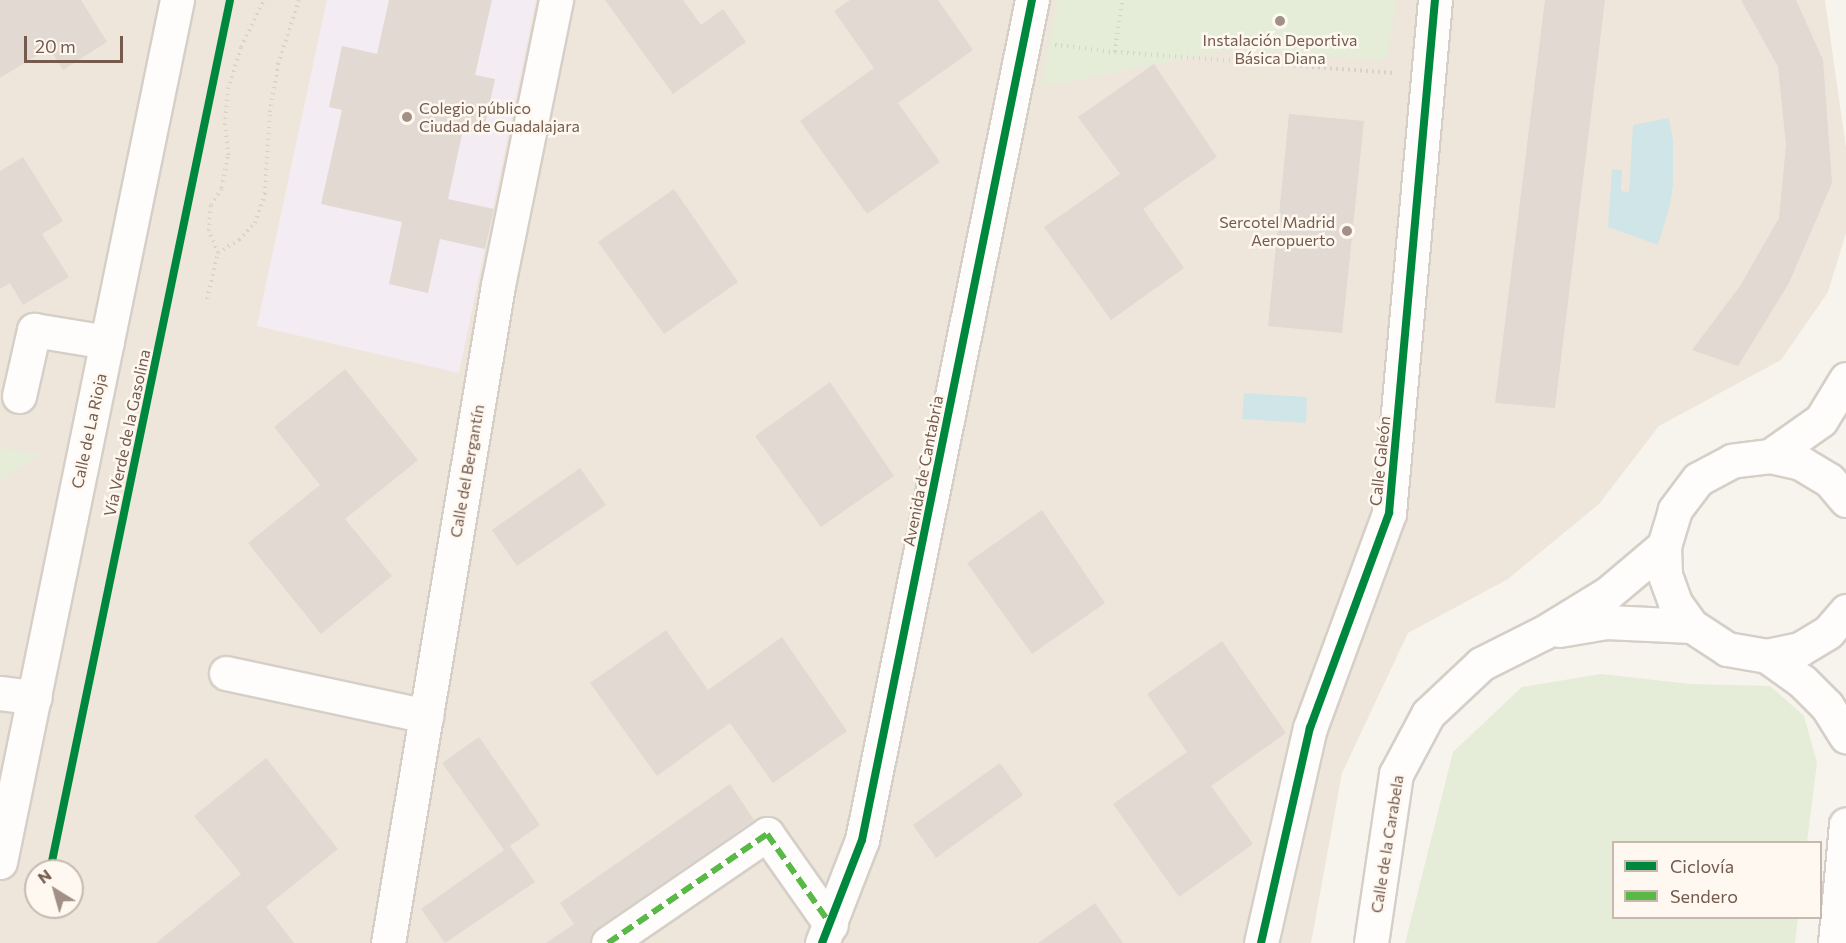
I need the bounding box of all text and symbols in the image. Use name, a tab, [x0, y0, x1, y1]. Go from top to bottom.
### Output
marker: Instalación Deportiva Básica Diana	[1273, 14, 1287, 28]
scale bar	[27, 24, 126, 62]
place label: Instalación Deportiva Básica Diana	[1203, 30, 1357, 68]
text: 20 m	[35, 35, 76, 57]
place label: Colegio público Ciudad de Guadalajara	[419, 98, 580, 136]
marker: Colegio público Ciudad de Guadalajara	[400, 110, 414, 124]
place label: Sercotel Madrid Aeropuerto	[1219, 212, 1335, 250]
marker: Sercotel Madrid Aeropuerto	[1340, 224, 1354, 238]
street label: Vía Verde de la Gasolina	[100, 348, 154, 518]
street label: Calle de La Rioja	[67, 372, 111, 490]
street label: Avenida de Cantabria	[899, 394, 947, 548]
street label: Calle del Bergantín	[446, 403, 488, 539]
street label: Calle Galeón	[1366, 415, 1394, 507]
street label: Calle de la Carabela	[1367, 774, 1407, 914]
legend	[1612, 841, 1822, 919]
text: Ciclovía	[1670, 855, 1734, 877]
north arrow	[24, 859, 84, 919]
text: N	[34, 865, 55, 887]
text: Sendero	[1670, 885, 1738, 907]

